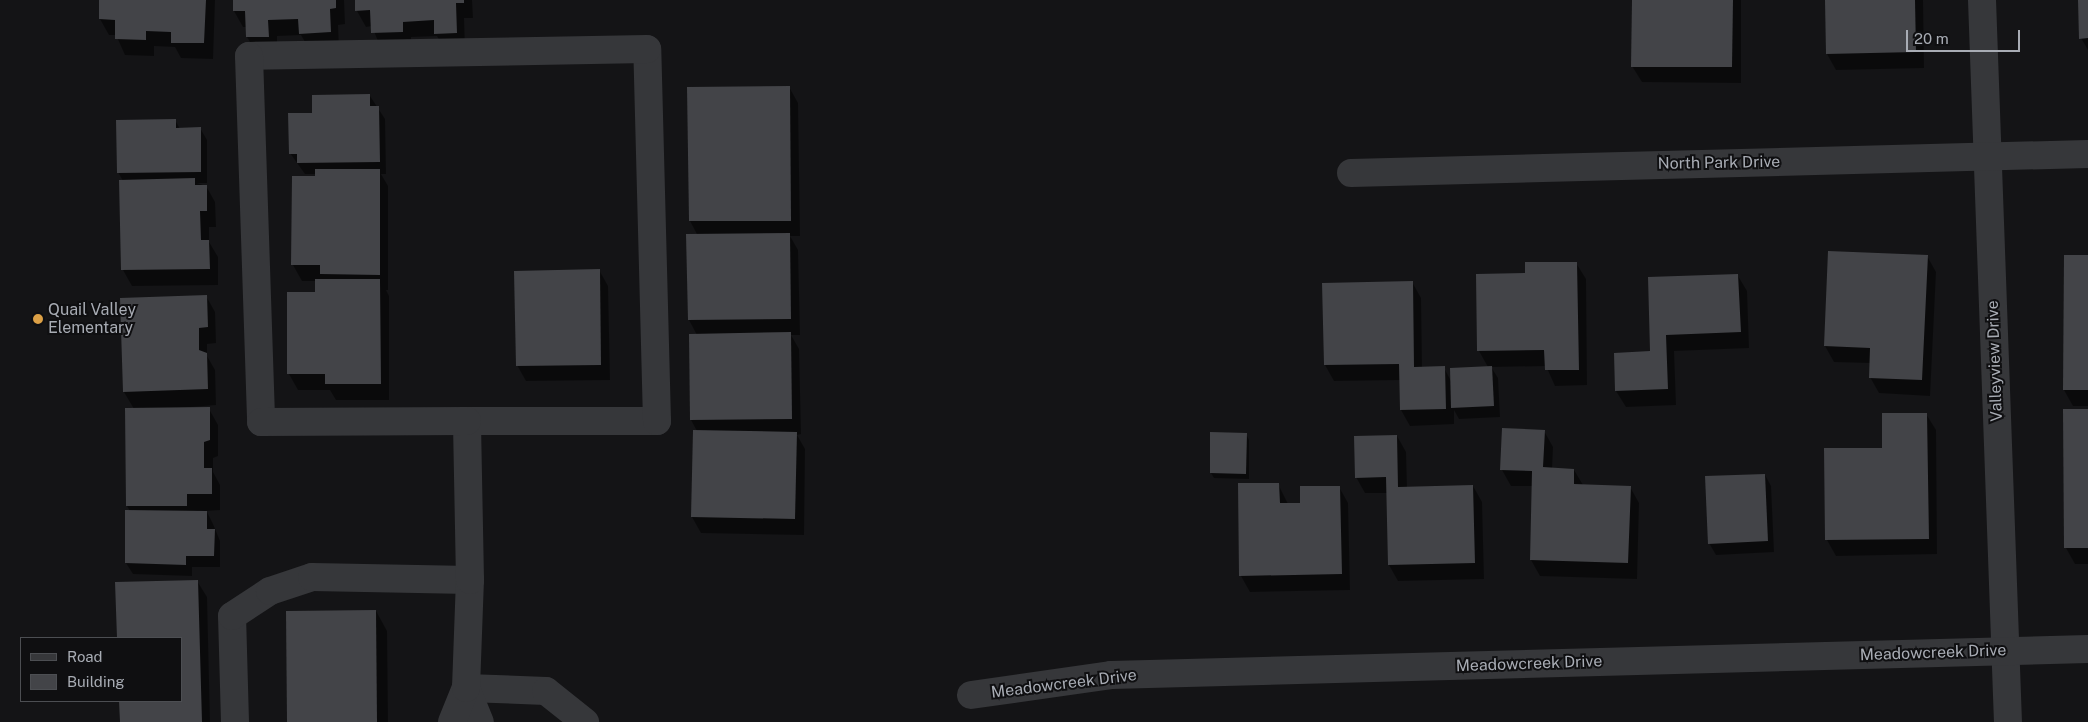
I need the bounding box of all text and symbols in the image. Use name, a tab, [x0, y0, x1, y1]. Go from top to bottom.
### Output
scale bar	[1908, 20, 2022, 52]
text: 20 m	[1914, 30, 1949, 47]
street label: North Park Drive	[1658, 152, 1780, 174]
place label: Quail Valley Elementary	[48, 300, 136, 338]
street label: Valleyview Drive	[1983, 300, 2007, 422]
marker: Quail Valley Elementary	[32, 313, 44, 325]
legend	[20, 637, 182, 702]
street label: Meadowcreek Drive	[1859, 641, 2007, 665]
text: Road	[67, 648, 103, 665]
street label: Meadowcreek Drive	[1455, 652, 1603, 676]
street label: Meadowcreek Drive	[990, 666, 1138, 702]
text: Building	[67, 673, 125, 690]

